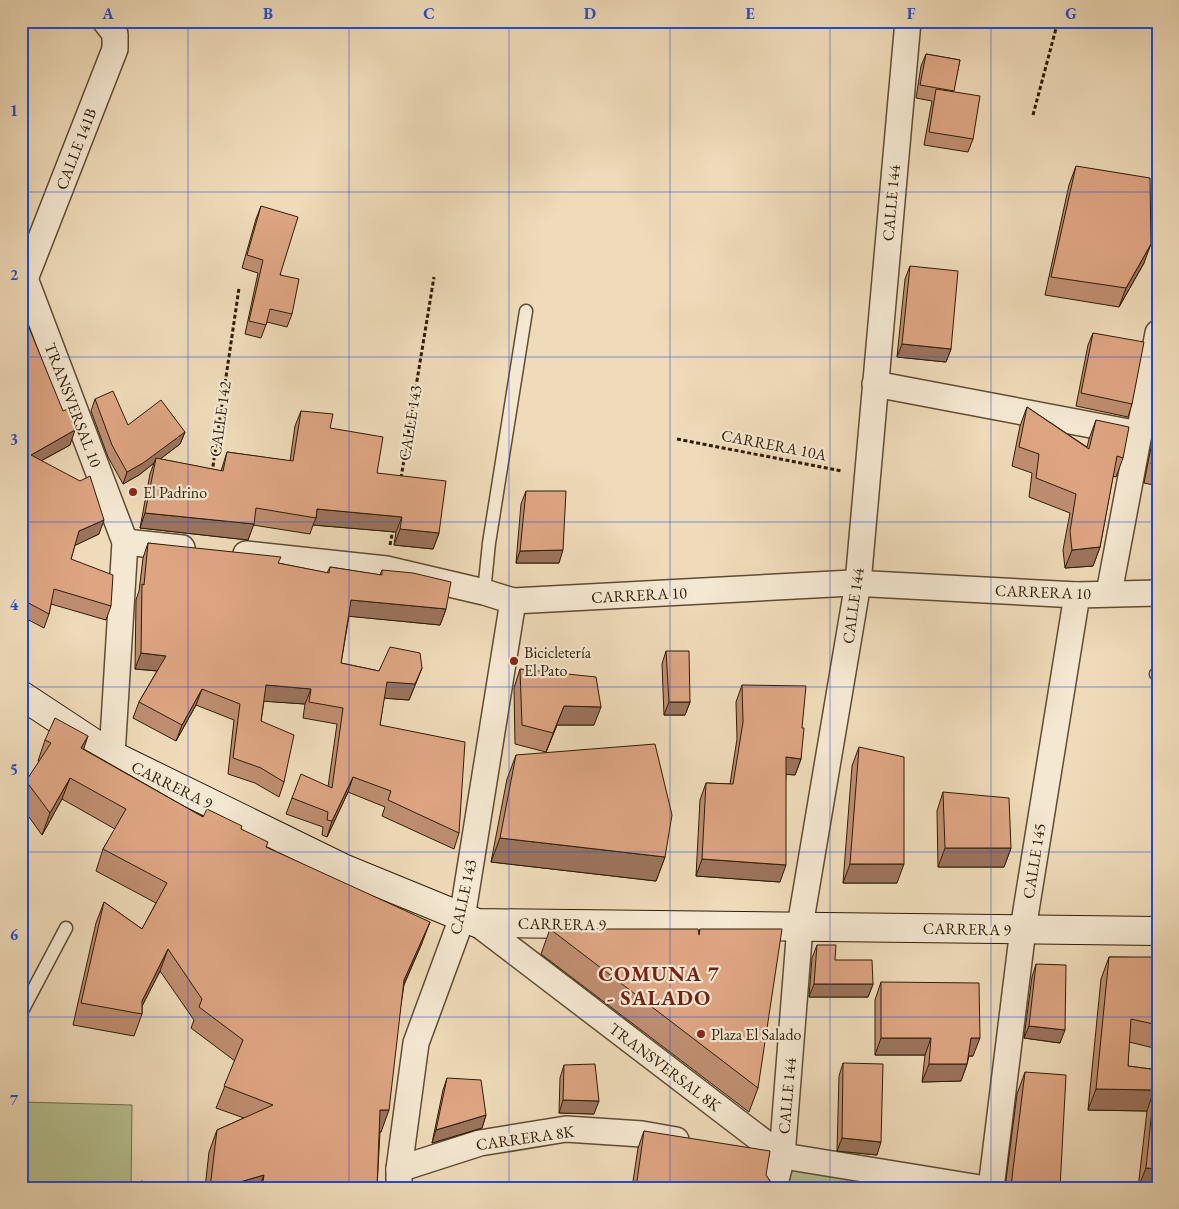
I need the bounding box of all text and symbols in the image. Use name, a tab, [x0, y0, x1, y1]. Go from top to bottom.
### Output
text: A	[101, 3, 114, 24]
text: B	[263, 3, 273, 24]
text: C	[423, 3, 435, 24]
text: D	[584, 3, 596, 24]
text: E	[745, 3, 755, 24]
text: F	[907, 3, 916, 24]
text: G	[1065, 3, 1077, 24]
text: 1	[10, 100, 18, 121]
street label: CALLE 141B	[51, 105, 101, 193]
street label: CALLE 144	[877, 164, 905, 242]
text: 2	[10, 264, 19, 285]
street label: TRANSVERSAL 10	[40, 340, 106, 470]
street label: CALLE 142	[204, 379, 236, 458]
street label: CALLE 143	[394, 383, 426, 462]
street label: CARRERA 10A	[719, 424, 829, 466]
text: 3	[10, 429, 18, 450]
place label: El Padrino	[143, 482, 207, 503]
marker: El Padrino	[127, 486, 139, 498]
street label: CALLE 144	[837, 566, 869, 645]
street label: CARRERA 10	[995, 580, 1092, 604]
street label: CARRERA 10	[591, 582, 688, 608]
text: 4	[10, 594, 19, 615]
place label: Bicicletería El Pato	[524, 642, 592, 681]
marker: Bicicletería El Pato	[508, 655, 520, 667]
street label: CARRERA 9	[128, 756, 217, 814]
text: 5	[10, 759, 18, 780]
street label: CALLE 145	[1018, 822, 1050, 900]
street label: CALLE 143	[445, 857, 481, 937]
street label: CARRERA 9	[518, 913, 607, 935]
street label: CARRERA 9	[923, 918, 1012, 940]
text: 6	[10, 924, 19, 945]
district label: COMUNA 7 - SALADO	[598, 960, 720, 1011]
street label: TRANSVERSAL 8K	[605, 1018, 726, 1117]
place label: Plaza El Salado	[711, 1024, 802, 1045]
marker: Plaza El Salado	[695, 1028, 707, 1040]
street label: CALLE 144	[773, 1057, 801, 1135]
text: 7	[10, 1089, 19, 1110]
street label: CARRERA 8K	[474, 1121, 577, 1155]

